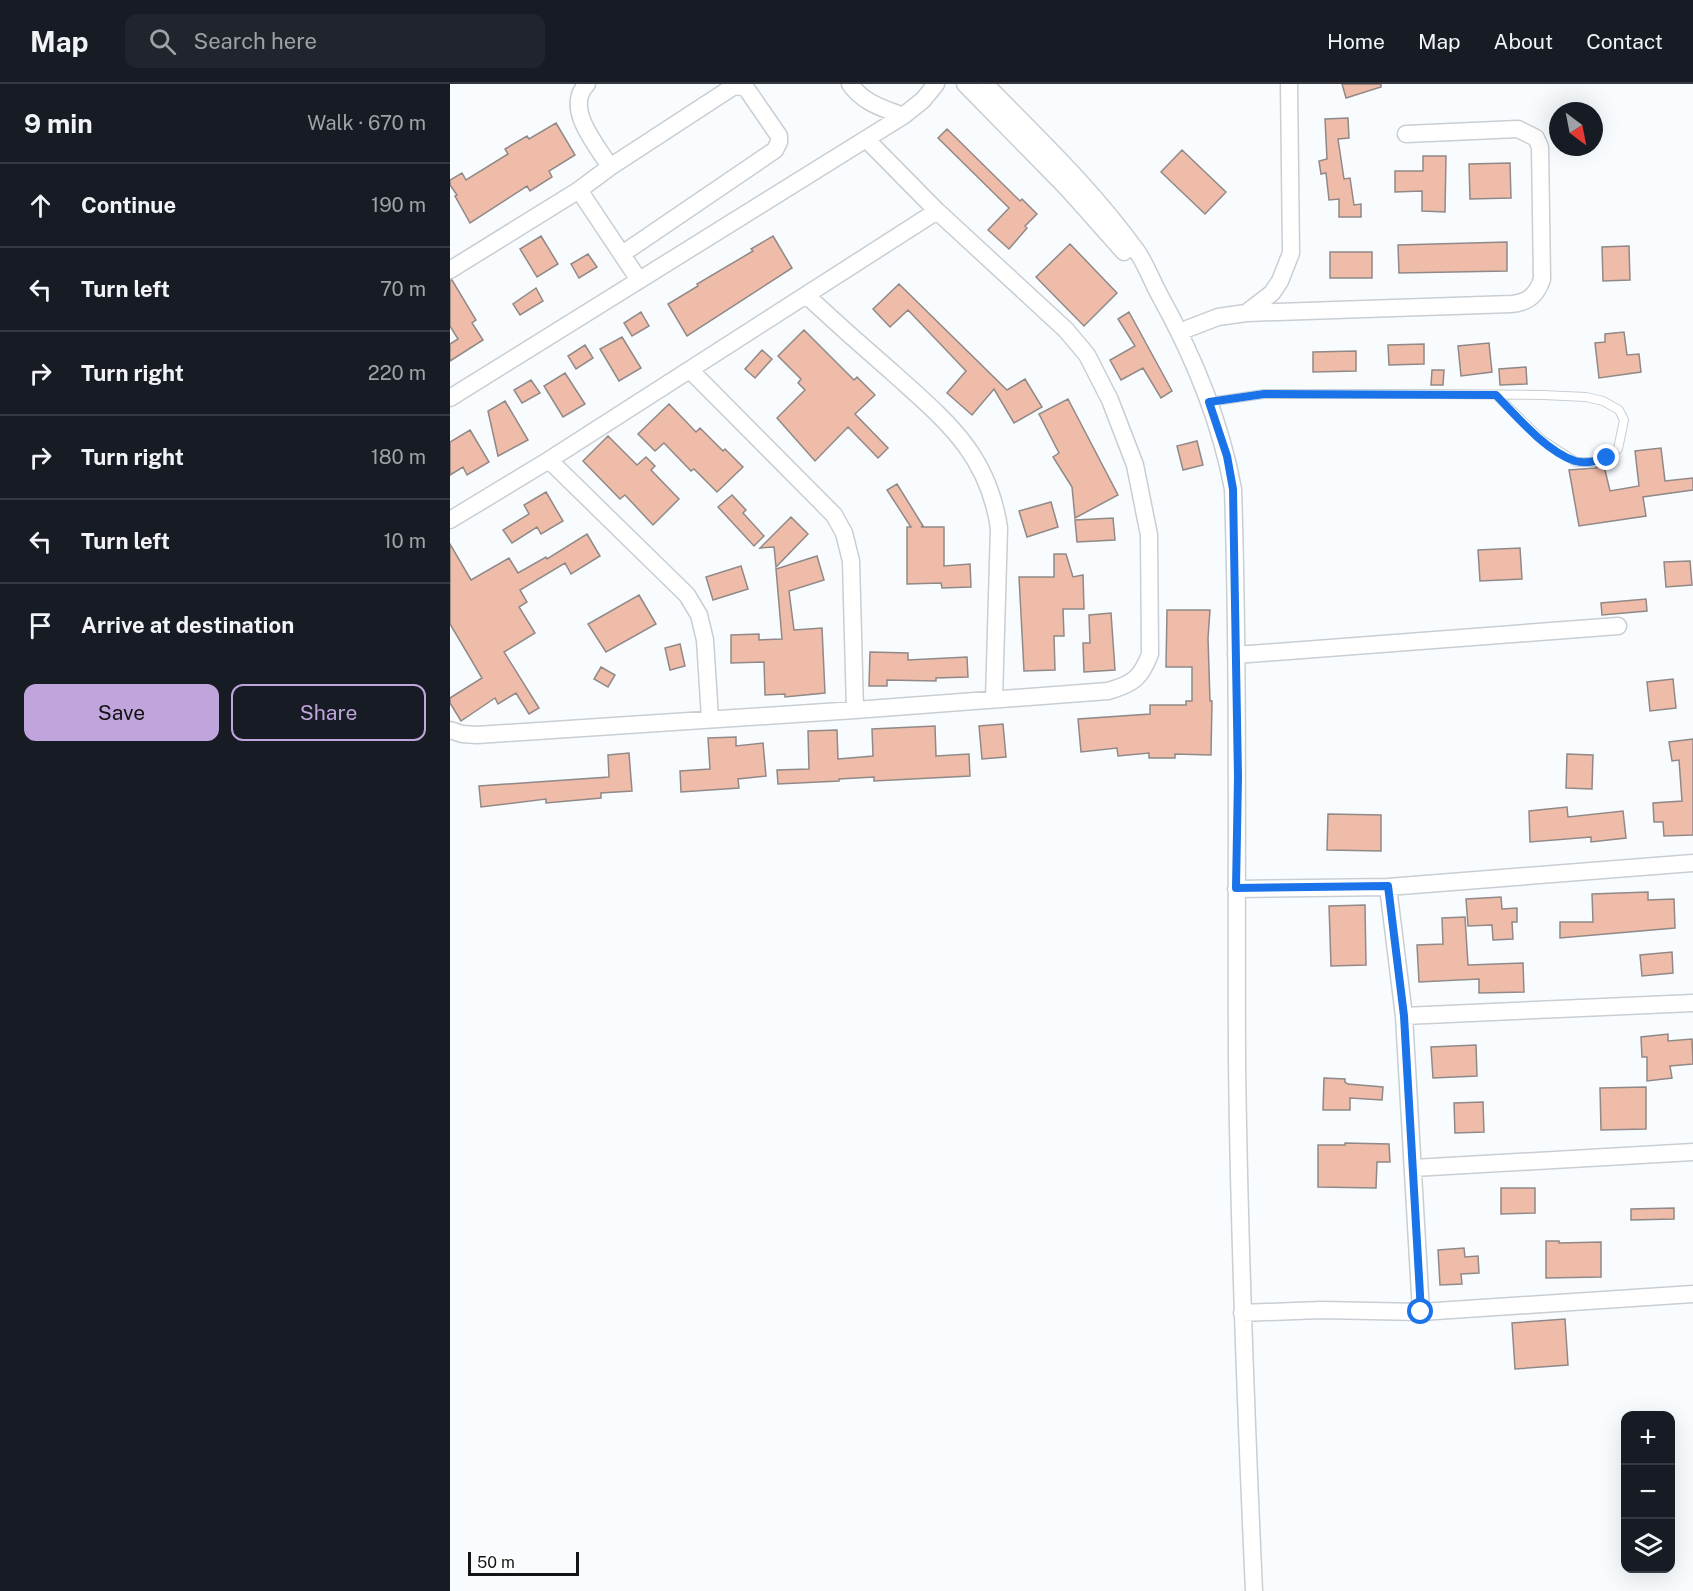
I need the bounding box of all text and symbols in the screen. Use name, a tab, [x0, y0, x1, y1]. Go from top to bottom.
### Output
search box	[125, 14, 545, 68]
text: Map	[30, 25, 89, 58]
icon: search	[146, 25, 179, 58]
text: Search here	[194, 28, 317, 54]
text: Home	[1327, 29, 1385, 54]
text: Map	[1418, 29, 1461, 54]
text: About	[1494, 29, 1553, 54]
text: Contact	[1586, 29, 1663, 54]
north arrow	[1549, 102, 1603, 156]
text: 9 min	[24, 108, 93, 139]
text: Walk · 670 m	[307, 111, 426, 135]
icon: ahead	[24, 189, 57, 222]
text: Continue	[81, 192, 176, 218]
text: 190 m	[371, 193, 426, 217]
icon: left	[24, 273, 57, 306]
text: Turn left	[81, 276, 170, 302]
text: 70 m	[380, 277, 426, 301]
icon: right	[24, 357, 57, 390]
text: Turn right	[81, 360, 184, 386]
text: 220 m	[368, 361, 426, 385]
icon: right	[24, 441, 57, 474]
text: Turn right	[81, 444, 184, 470]
route end	[1593, 444, 1619, 470]
text: 180 m	[371, 445, 426, 469]
icon: left	[24, 525, 57, 558]
text: Turn left	[81, 528, 170, 554]
text: 10 m	[383, 529, 426, 553]
icon: arrive	[24, 609, 57, 642]
text: Arrive at destination	[81, 612, 294, 638]
button: Save	[24, 684, 219, 741]
button: Share	[231, 684, 426, 741]
route start	[1407, 1298, 1433, 1324]
map controls	[1621, 1411, 1675, 1573]
button: +	[1621, 1411, 1675, 1465]
button: −	[1621, 1465, 1675, 1519]
button: layers	[1621, 1519, 1675, 1573]
scale bar	[468, 1549, 579, 1576]
text: 50 m	[477, 1553, 515, 1572]

